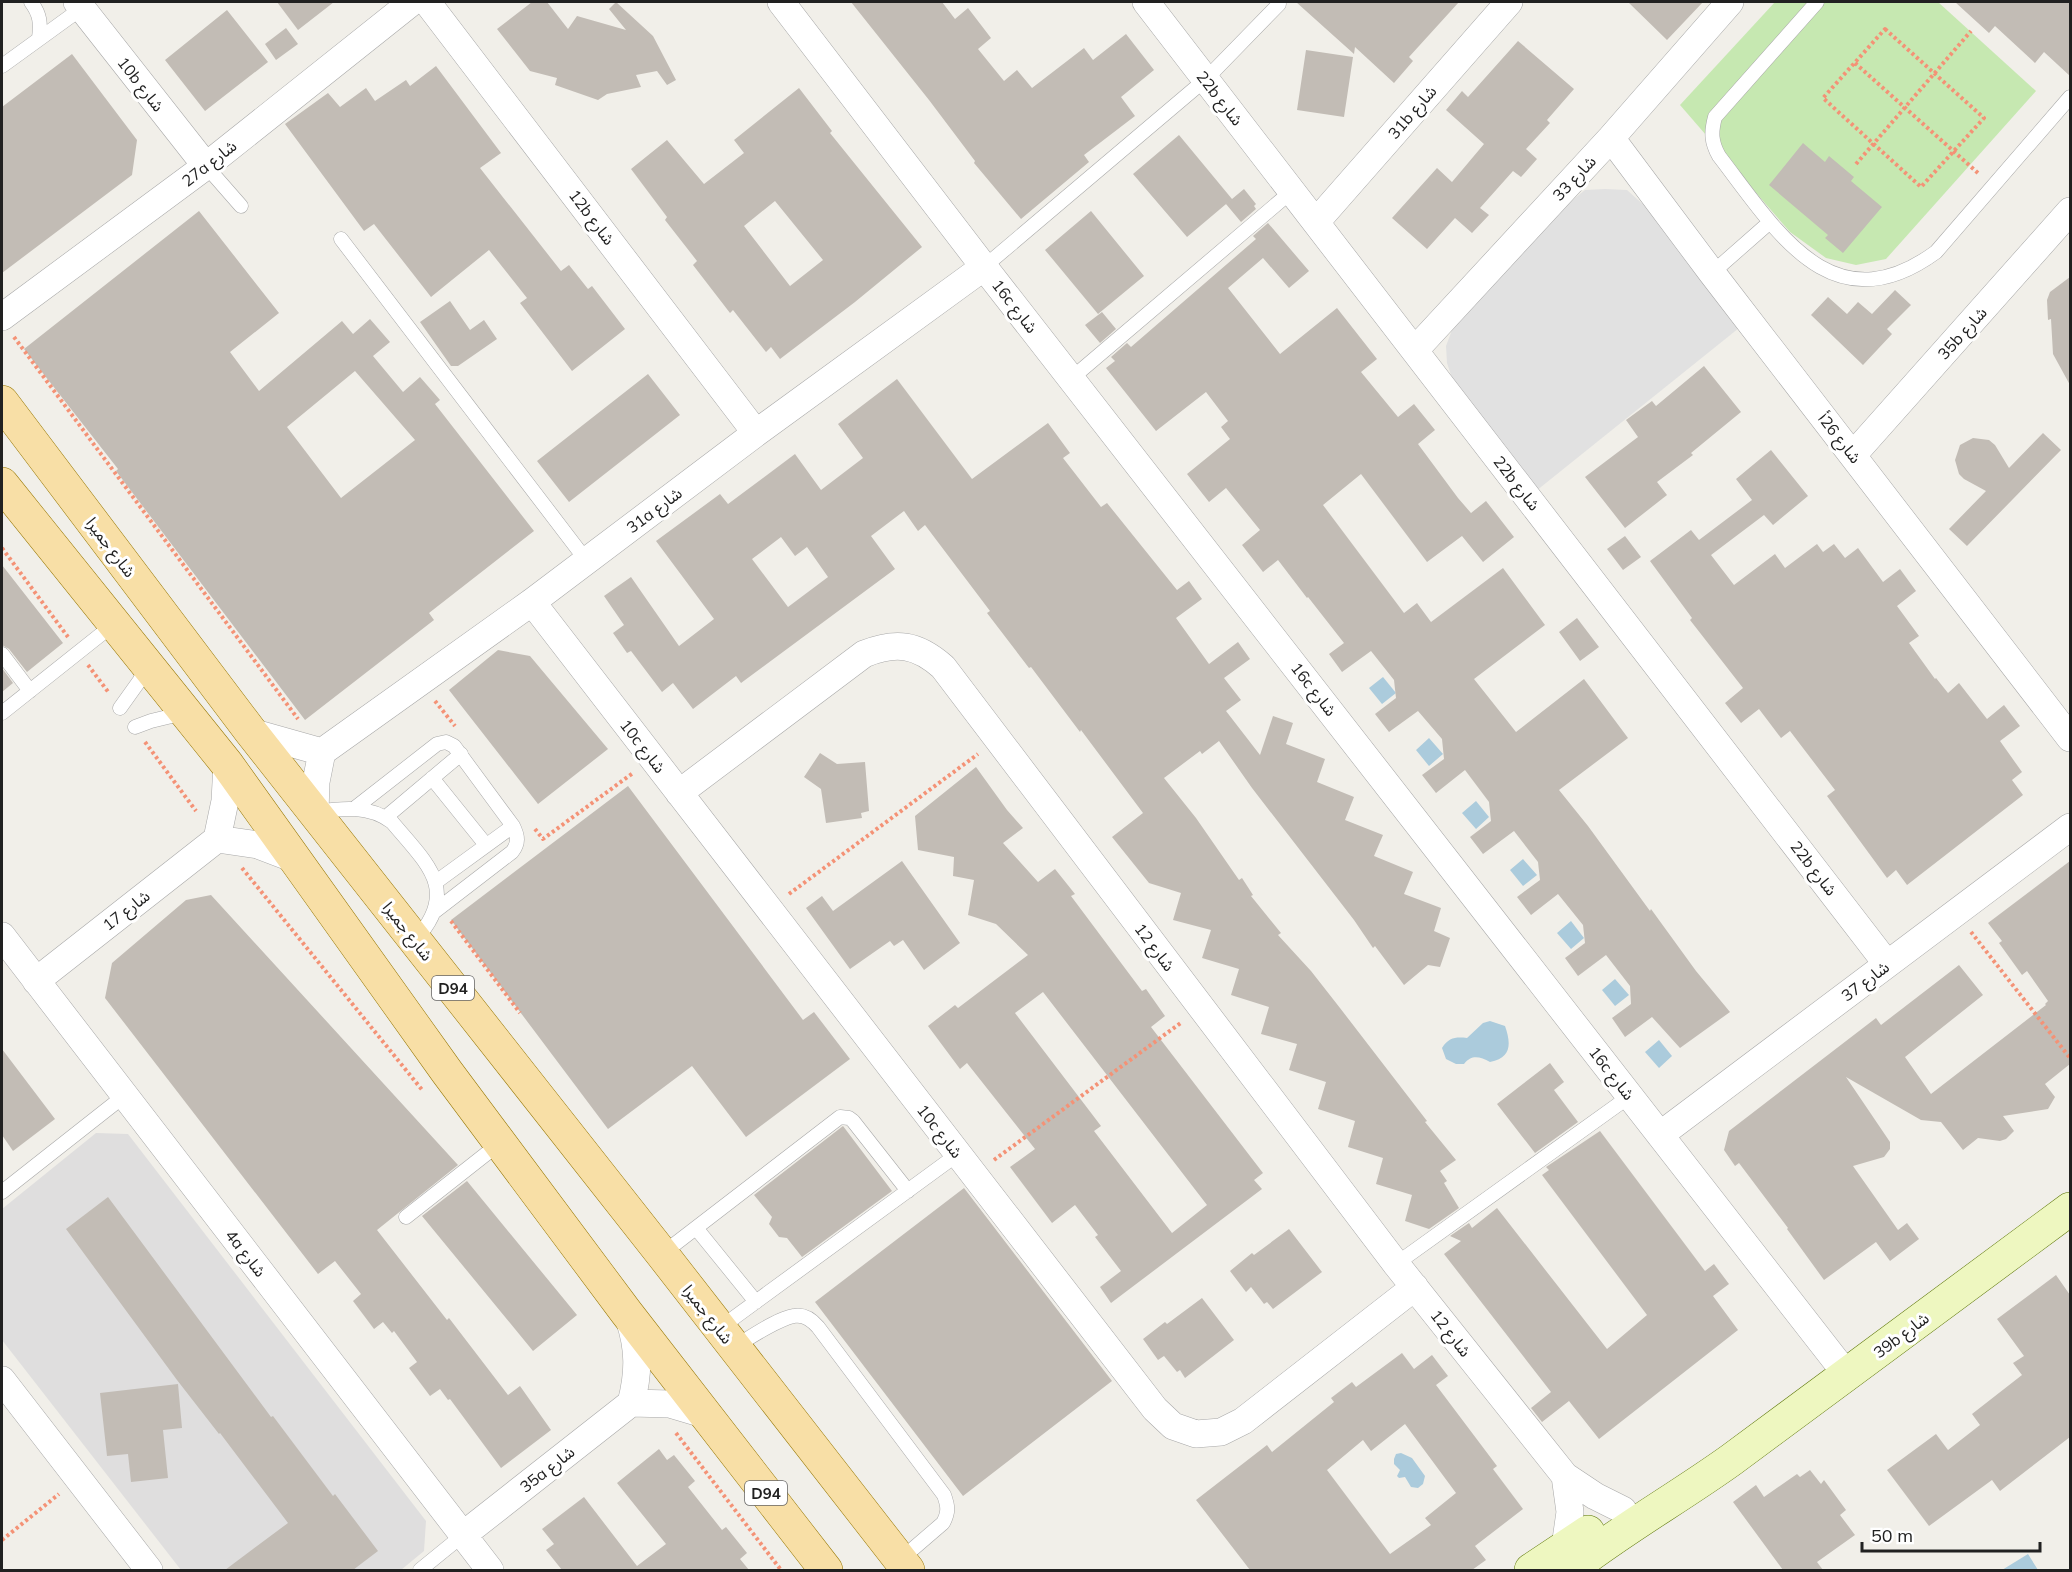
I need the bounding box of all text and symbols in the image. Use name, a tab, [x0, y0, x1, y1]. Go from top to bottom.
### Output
street label: 10b شارع	[111, 53, 169, 117]
street label: 22b شارع	[1190, 67, 1248, 131]
street label: 31b شارع	[1383, 81, 1443, 145]
street label: 27a شارع	[178, 135, 242, 193]
street label: شارع 33	[1548, 151, 1602, 207]
street label: 12b شارع	[562, 185, 619, 250]
street label: 16c شارع	[986, 275, 1042, 339]
street label: 35b شارع	[1933, 302, 1993, 366]
street label: شارع 26أ	[1812, 409, 1866, 469]
street label: 22b شارع	[1487, 452, 1545, 516]
street label: 31a شارع	[622, 483, 687, 540]
street label: شارع جميرا	[80, 513, 140, 583]
street label: 16c شارع	[1285, 658, 1341, 722]
street label: 10c شارع	[614, 715, 670, 779]
street label: 22b شارع	[1784, 837, 1842, 901]
street label: شارع 17	[98, 885, 156, 937]
street label: شارع جميرا	[376, 897, 437, 966]
street label: شارع 12	[1128, 919, 1179, 977]
street label: شارع 37	[1837, 957, 1895, 1008]
road number: D94	[432, 976, 474, 1000]
street label: 16c شارع	[1583, 1042, 1639, 1106]
street label: 10c شارع	[911, 1100, 967, 1164]
street label: 4a شارع	[219, 1225, 271, 1283]
street label: شارع جميرا	[676, 1280, 737, 1349]
street label: شارع 12	[1424, 1305, 1476, 1363]
street label: 39b شارع	[1869, 1308, 1934, 1365]
street label: 35a شارع	[516, 1441, 580, 1499]
road number: D94	[745, 1481, 787, 1505]
scale bar	[1862, 1515, 2040, 1553]
text: 50 m	[1871, 1524, 1913, 1547]

